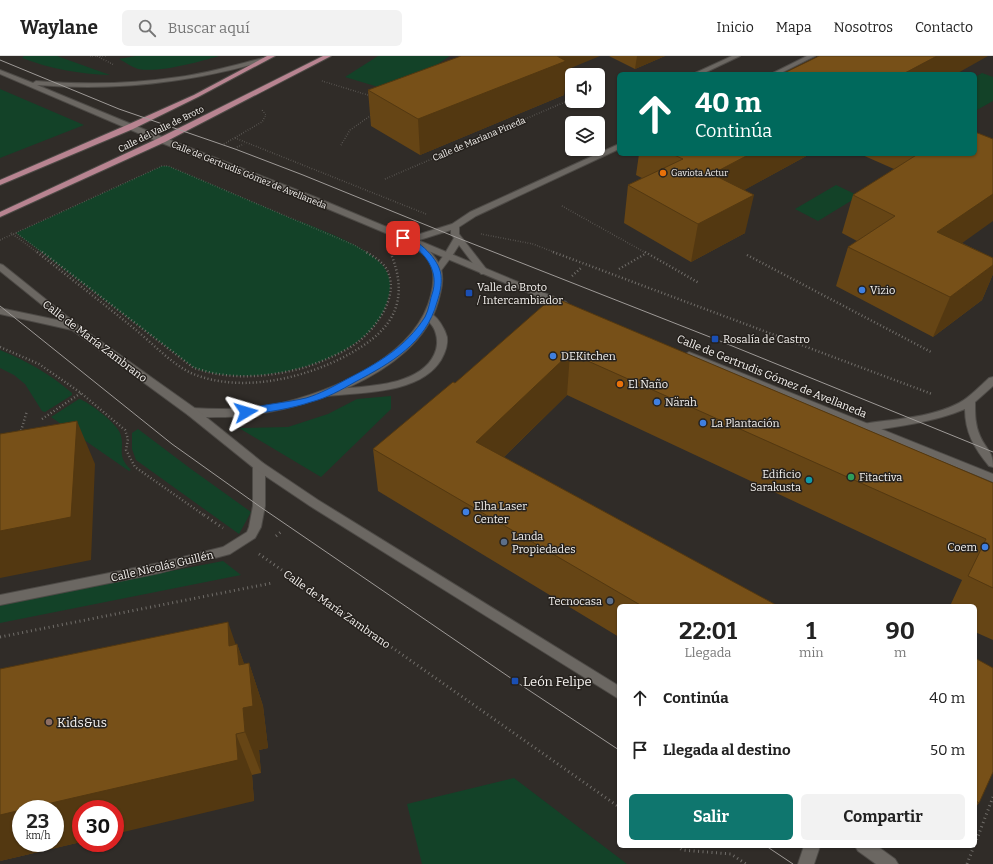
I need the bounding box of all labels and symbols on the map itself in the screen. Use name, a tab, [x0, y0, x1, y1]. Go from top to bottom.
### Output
street label: Calle del Valle de Broto	[116, 104, 206, 154]
street label: Calle de Mariana Pineda	[431, 115, 527, 163]
street label: Calle de Gertrudis Gómez de Avellaneda	[170, 139, 328, 211]
marker: Gaviota Actur	[658, 168, 668, 178]
place label: Gaviota Actur	[671, 168, 728, 178]
pin	[386, 221, 420, 255]
place label: Valle de Broto / Intercambiador	[477, 281, 563, 307]
place label: Vizio	[870, 284, 895, 297]
marker: Vizio	[857, 285, 867, 295]
marker: Valle de Broto / Intercambiador	[464, 288, 474, 298]
street label: Calle de María Zambrano	[40, 298, 149, 385]
street label: Calle de Gertrudis Gómez de Avellaneda	[675, 332, 869, 421]
place label: Rosalía de Castro	[723, 333, 810, 346]
marker: Rosalía de Castro	[710, 334, 720, 344]
place label: DEKitchen	[561, 350, 616, 363]
marker: DEKitchen	[548, 351, 558, 361]
place label: El Ñaño	[628, 378, 668, 391]
marker: El Ñaño	[615, 379, 625, 389]
position arrow	[225, 391, 267, 433]
place label: Närah	[665, 396, 697, 409]
marker: Närah	[652, 397, 662, 407]
place label: La Plantación	[711, 417, 780, 430]
marker: La Plantación	[698, 418, 708, 428]
place label: Edificio Sarakusta	[750, 468, 801, 494]
place label: Fitactiva	[859, 471, 902, 484]
marker: Fitactiva	[846, 472, 856, 482]
marker: Edificio Sarakusta	[804, 475, 814, 485]
place label: Elha Laser Center	[474, 500, 527, 526]
marker: Elha Laser Center	[461, 507, 471, 517]
place label: Landa Propiedades	[512, 530, 575, 556]
marker: Landa Propiedades	[499, 537, 509, 547]
place label: Coem	[947, 541, 977, 554]
marker: Coem	[980, 542, 990, 552]
street label: Calle Nicolás Guillén	[109, 548, 215, 585]
street label: Calle de María Zambrano	[281, 568, 393, 651]
place label: Tecnocasa	[549, 595, 602, 608]
marker: Tecnocasa	[605, 596, 615, 606]
place label: León Felipe	[523, 674, 592, 689]
marker: León Felipe	[510, 676, 520, 686]
place label: Kids&us	[57, 715, 107, 730]
marker: Kids&us	[44, 717, 54, 727]
speed limit sign: 30	[72, 800, 124, 852]

